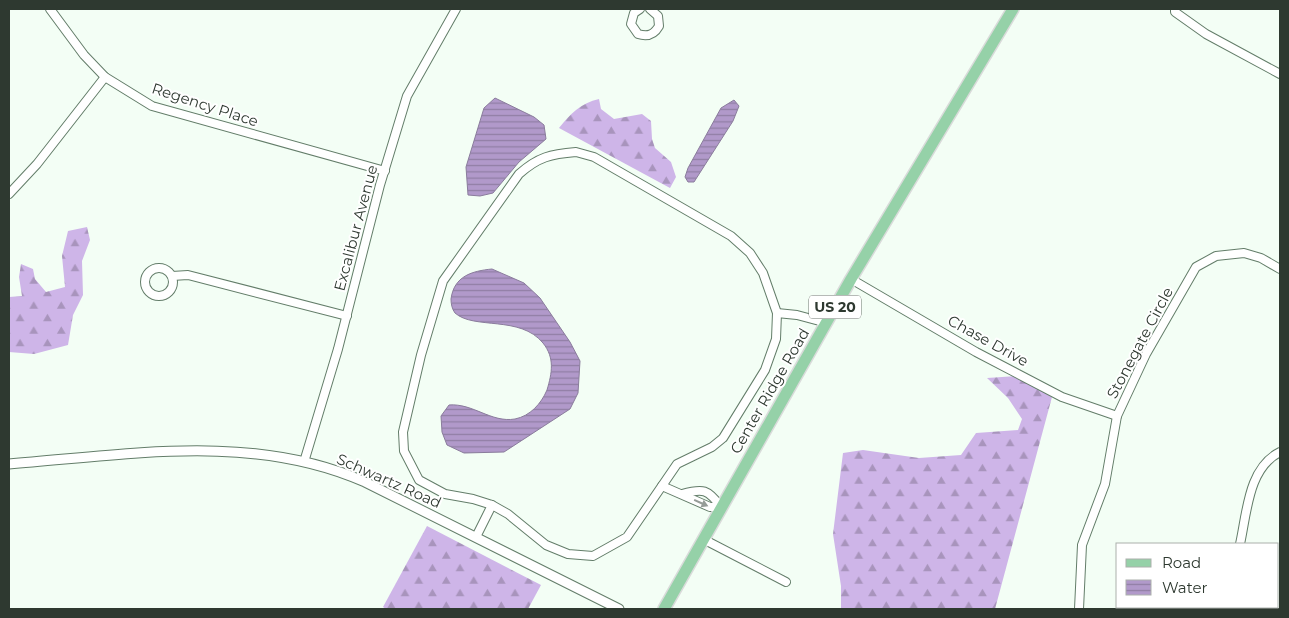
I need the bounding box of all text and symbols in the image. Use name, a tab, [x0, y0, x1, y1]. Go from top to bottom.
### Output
street label: Regency Place	[150, 78, 261, 131]
street label: Excalibur Avenue	[330, 163, 381, 293]
street label: Stonegate Circle	[1102, 284, 1177, 402]
road number: US 20	[809, 296, 861, 318]
street label: Chase Drive	[945, 311, 1032, 371]
street label: Center Ridge Road	[726, 325, 813, 457]
street label: Schwartz Road	[334, 449, 444, 512]
one-way arrow	[694, 499, 708, 507]
legend	[1116, 543, 1279, 608]
text: Road	[1162, 553, 1201, 572]
text: Water	[1162, 578, 1208, 597]

